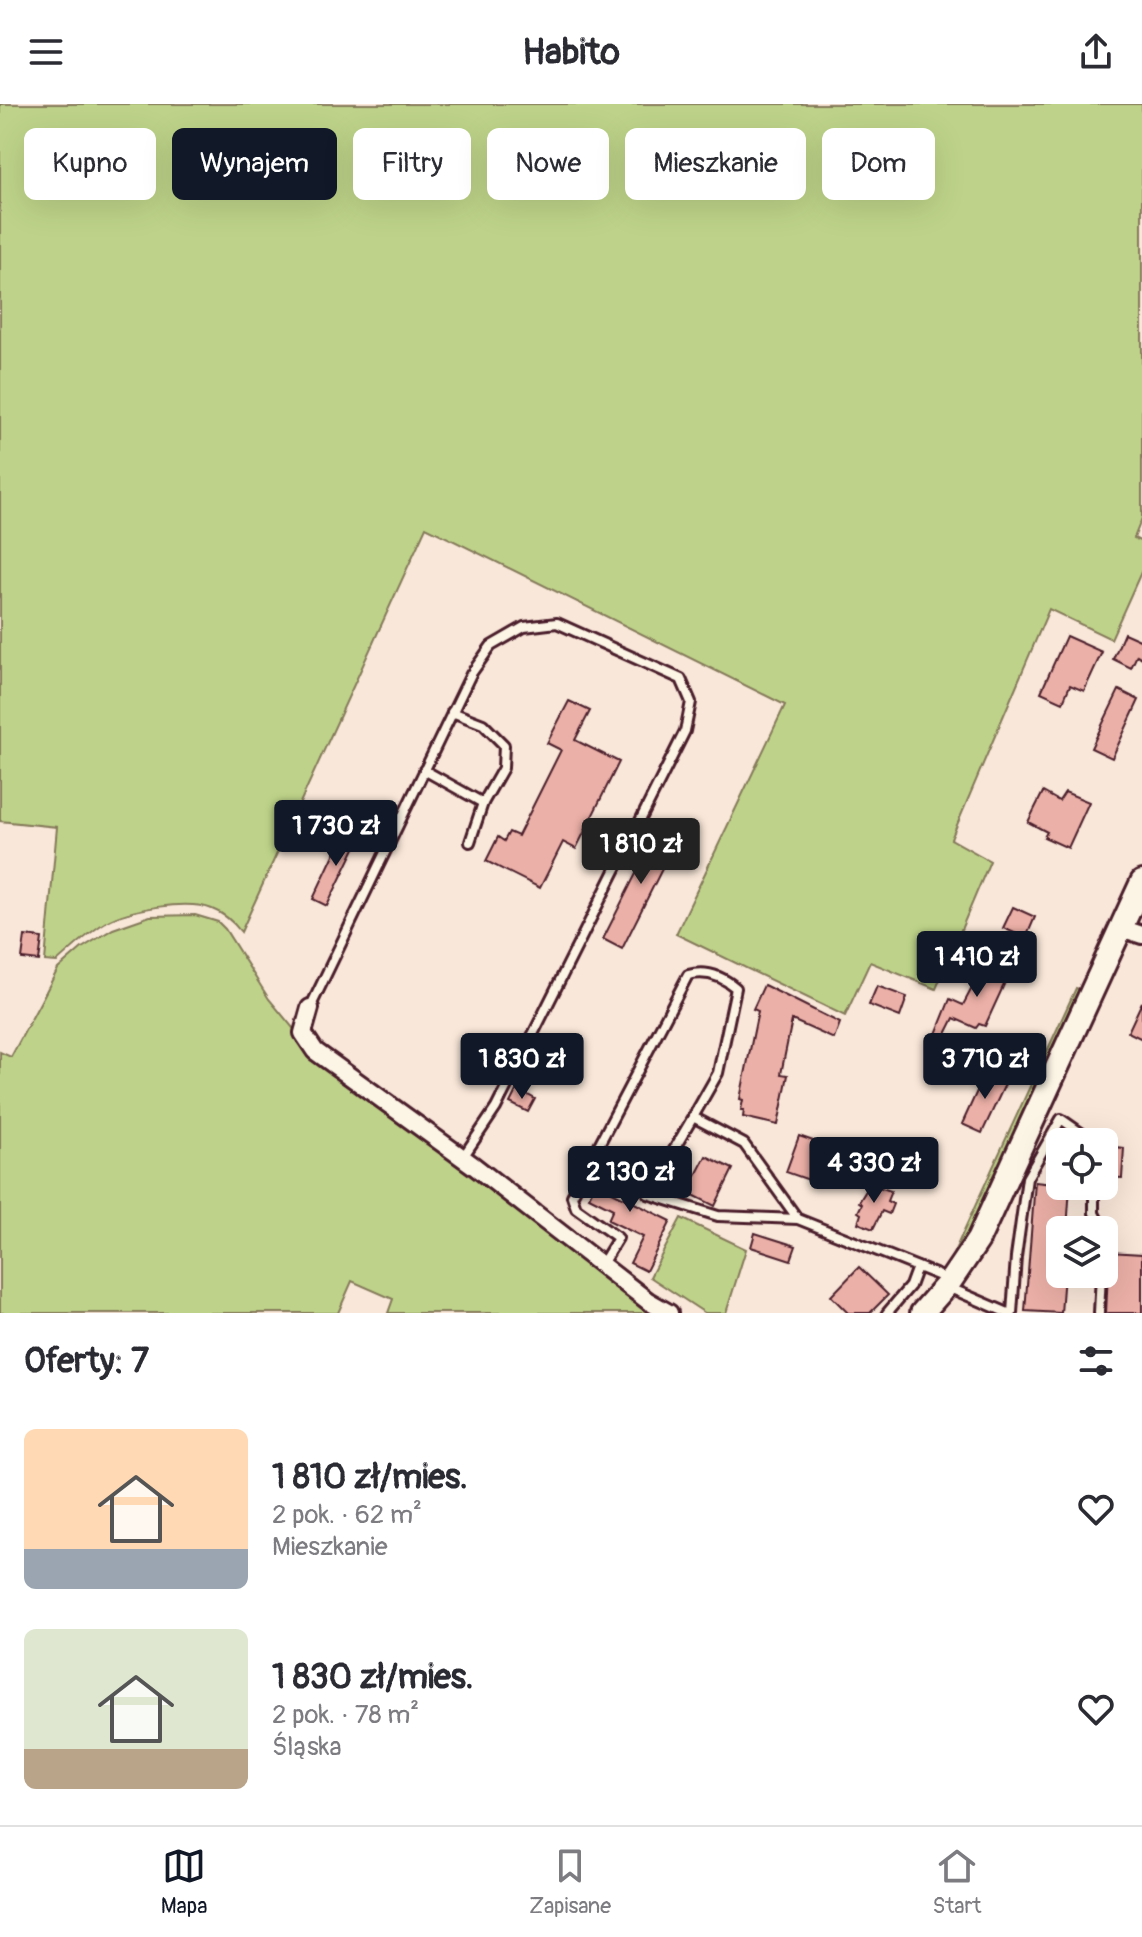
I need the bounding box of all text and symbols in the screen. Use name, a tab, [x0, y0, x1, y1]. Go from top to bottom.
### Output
icon: menu	[24, 30, 68, 74]
text: Habito	[522, 30, 620, 75]
icon: share	[1074, 30, 1118, 74]
chip: Kupno	[24, 128, 156, 200]
chip: Wynajem	[172, 128, 337, 200]
chip: Filtry	[353, 128, 471, 200]
chip: Nowe	[487, 128, 609, 200]
chip: Mieszkanie	[625, 128, 806, 200]
chip: Dom	[822, 128, 935, 200]
pin: 1 730 zł	[253, 800, 419, 868]
text: 1 730 zł	[292, 810, 380, 842]
pin: 1 810 zł	[558, 818, 724, 886]
text: 1 810 zł	[600, 828, 682, 860]
pin: 1 410 zł	[894, 931, 1060, 999]
text: 1 410 zł	[935, 941, 1019, 973]
pin: 1 830 zł	[439, 1033, 605, 1101]
pin: 3 710 zł	[902, 1033, 1068, 1101]
text: 1 830 zł	[479, 1043, 565, 1075]
text: 3 710 zł	[941, 1043, 1029, 1075]
map controls	[1046, 1128, 1118, 1288]
button: locate	[1046, 1128, 1118, 1200]
pin: 4 330 zł	[791, 1137, 957, 1205]
pin: 2 130 zł	[547, 1146, 713, 1214]
text: 4 330 zł	[827, 1147, 921, 1179]
text: 2 130 zł	[586, 1156, 674, 1188]
button: layers	[1046, 1216, 1118, 1288]
icon: filters	[1074, 1339, 1118, 1383]
text: Oferty: 7	[24, 1340, 149, 1383]
text: 1 810 zł/mies.	[272, 1456, 468, 1499]
icon: home	[88, 1461, 184, 1557]
icon: heart	[1074, 1487, 1118, 1531]
text: 2 pok. · 62 m²	[272, 1499, 422, 1531]
text: Mieszkanie	[272, 1531, 388, 1563]
text: 1 830 zł/mies.	[272, 1656, 473, 1699]
icon: home	[88, 1661, 184, 1757]
icon: heart	[1074, 1687, 1118, 1731]
text: 2 pok. · 78 m²	[272, 1699, 419, 1731]
text: Śląska	[272, 1731, 342, 1763]
tab: Mapa	[161, 1844, 207, 1920]
tab: Zapisane	[529, 1844, 611, 1920]
tab: Start	[933, 1844, 981, 1920]

